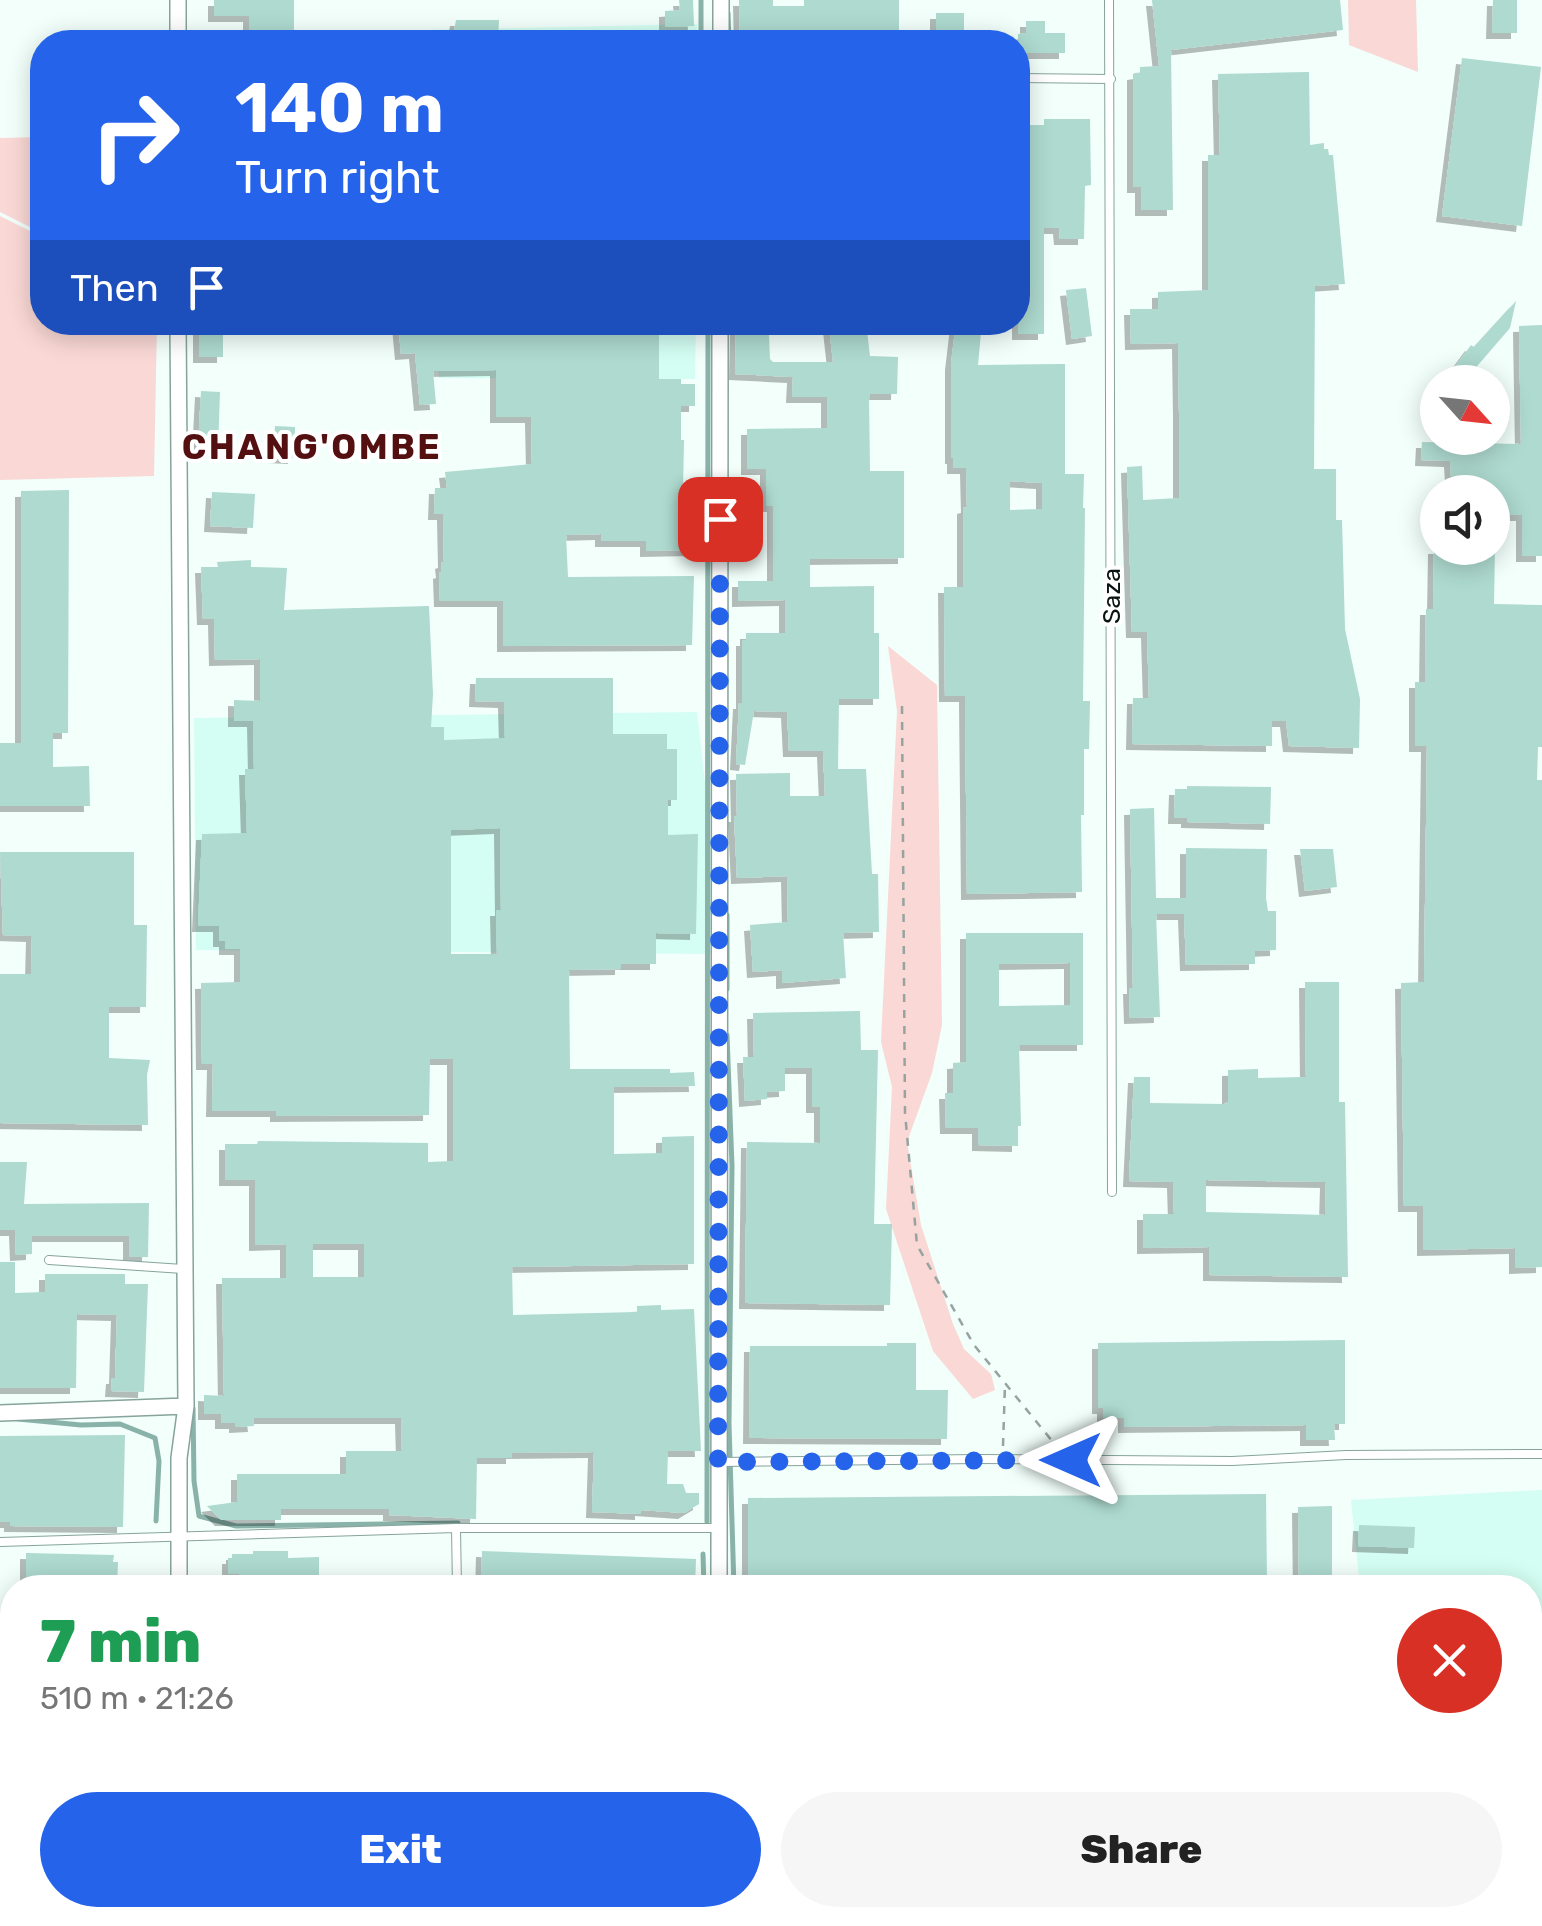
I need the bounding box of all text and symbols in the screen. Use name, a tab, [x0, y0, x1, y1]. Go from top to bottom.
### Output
text: 140 m	[235, 67, 444, 150]
icon: right	[70, 70, 200, 200]
text: Turn right	[235, 151, 439, 204]
icon: arrive	[179, 260, 234, 315]
text: Then	[70, 265, 159, 311]
north arrow	[1420, 365, 1510, 455]
map controls	[1420, 365, 1510, 565]
district label: CHANG'OMBE	[182, 426, 442, 468]
button: sound	[1420, 475, 1510, 565]
pin	[678, 477, 763, 562]
icon: arrive	[693, 492, 748, 547]
street label: Saza	[1097, 568, 1126, 624]
position arrow	[1019, 1408, 1123, 1512]
text: 7 min	[40, 1606, 201, 1677]
button: close	[1397, 1608, 1502, 1713]
text: 510 m · 21:26	[40, 1679, 234, 1717]
button: Exit	[40, 1792, 761, 1907]
button: Share	[781, 1792, 1502, 1907]

